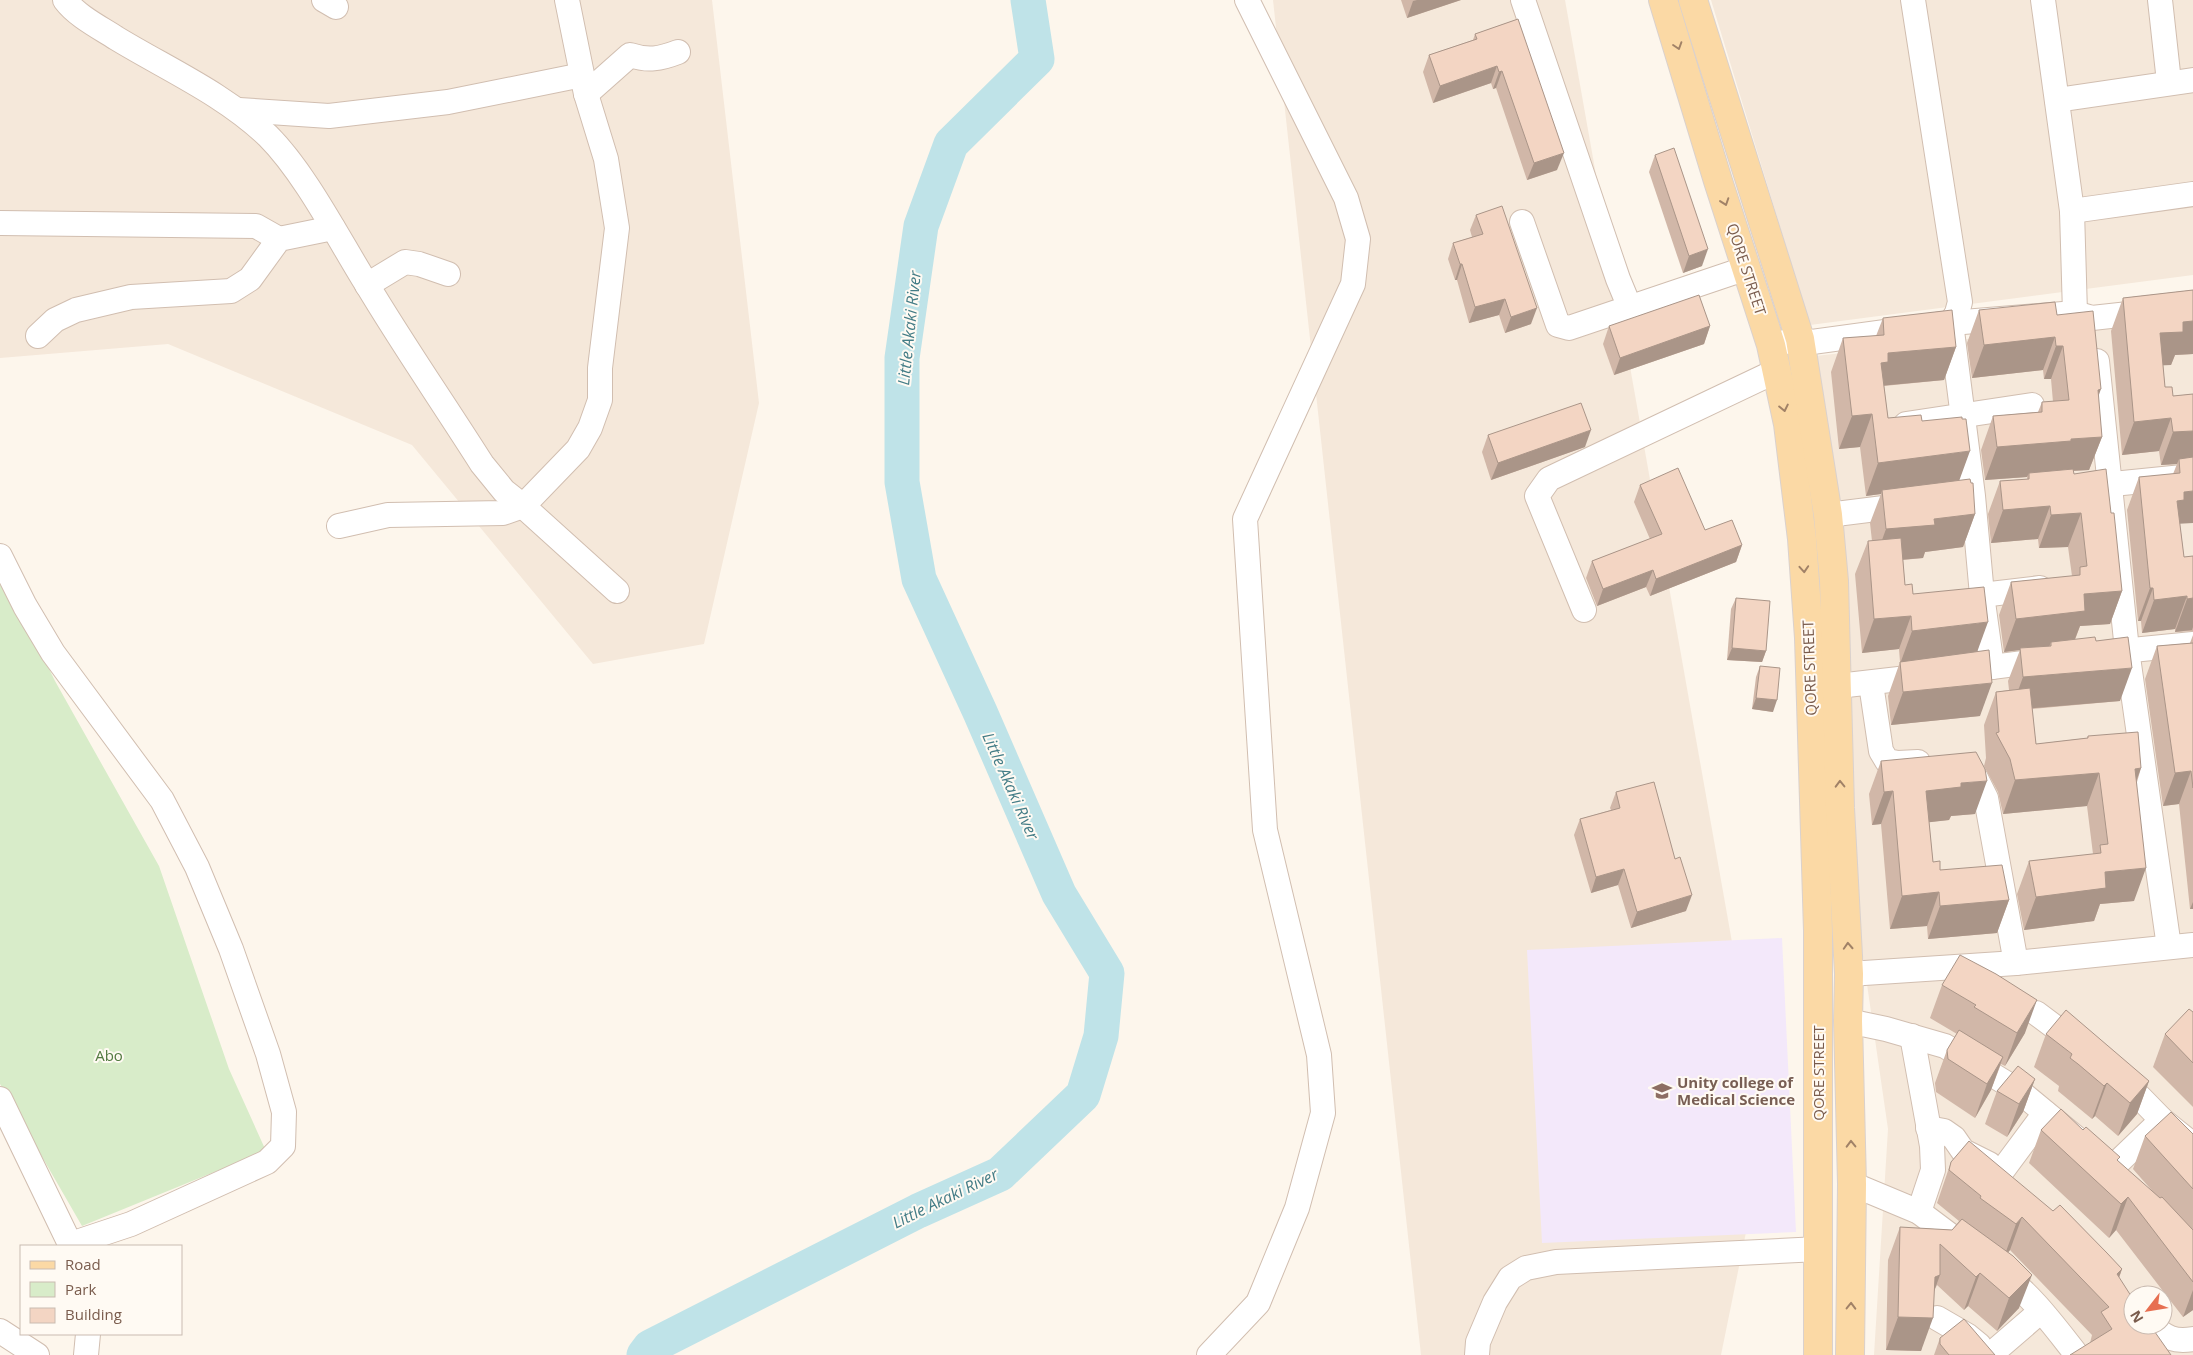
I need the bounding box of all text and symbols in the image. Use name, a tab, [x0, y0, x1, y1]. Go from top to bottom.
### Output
one-way arrow	[1672, 42, 1682, 50]
one-way arrow	[1719, 197, 1729, 206]
street label: QORE STREET	[1723, 220, 1771, 318]
water label: Little Akaki River	[892, 269, 926, 386]
one-way arrow	[1778, 404, 1789, 413]
one-way arrow	[1799, 566, 1810, 574]
street label: QORE STREET	[1797, 619, 1821, 716]
water label: Little Akaki River	[978, 729, 1045, 844]
one-way arrow	[1835, 780, 1845, 788]
one-way arrow	[1842, 942, 1853, 950]
street label: QORE STREET	[1808, 1025, 1828, 1121]
park label: Abo	[95, 1045, 123, 1065]
place label: Unity college of Medical Science	[1677, 1072, 1795, 1109]
school or university icon: Unity college of Medical Science	[1651, 1080, 1673, 1102]
one-way arrow	[1846, 1140, 1856, 1148]
water label: Little Akaki River	[888, 1163, 1002, 1233]
legend	[20, 1245, 182, 1335]
text: Road	[65, 1254, 101, 1274]
text: Park	[65, 1279, 96, 1299]
north arrow	[2123, 1285, 2173, 1335]
one-way arrow	[1846, 1302, 1856, 1310]
text: Building	[65, 1304, 122, 1324]
text: N	[2125, 1307, 2148, 1327]

